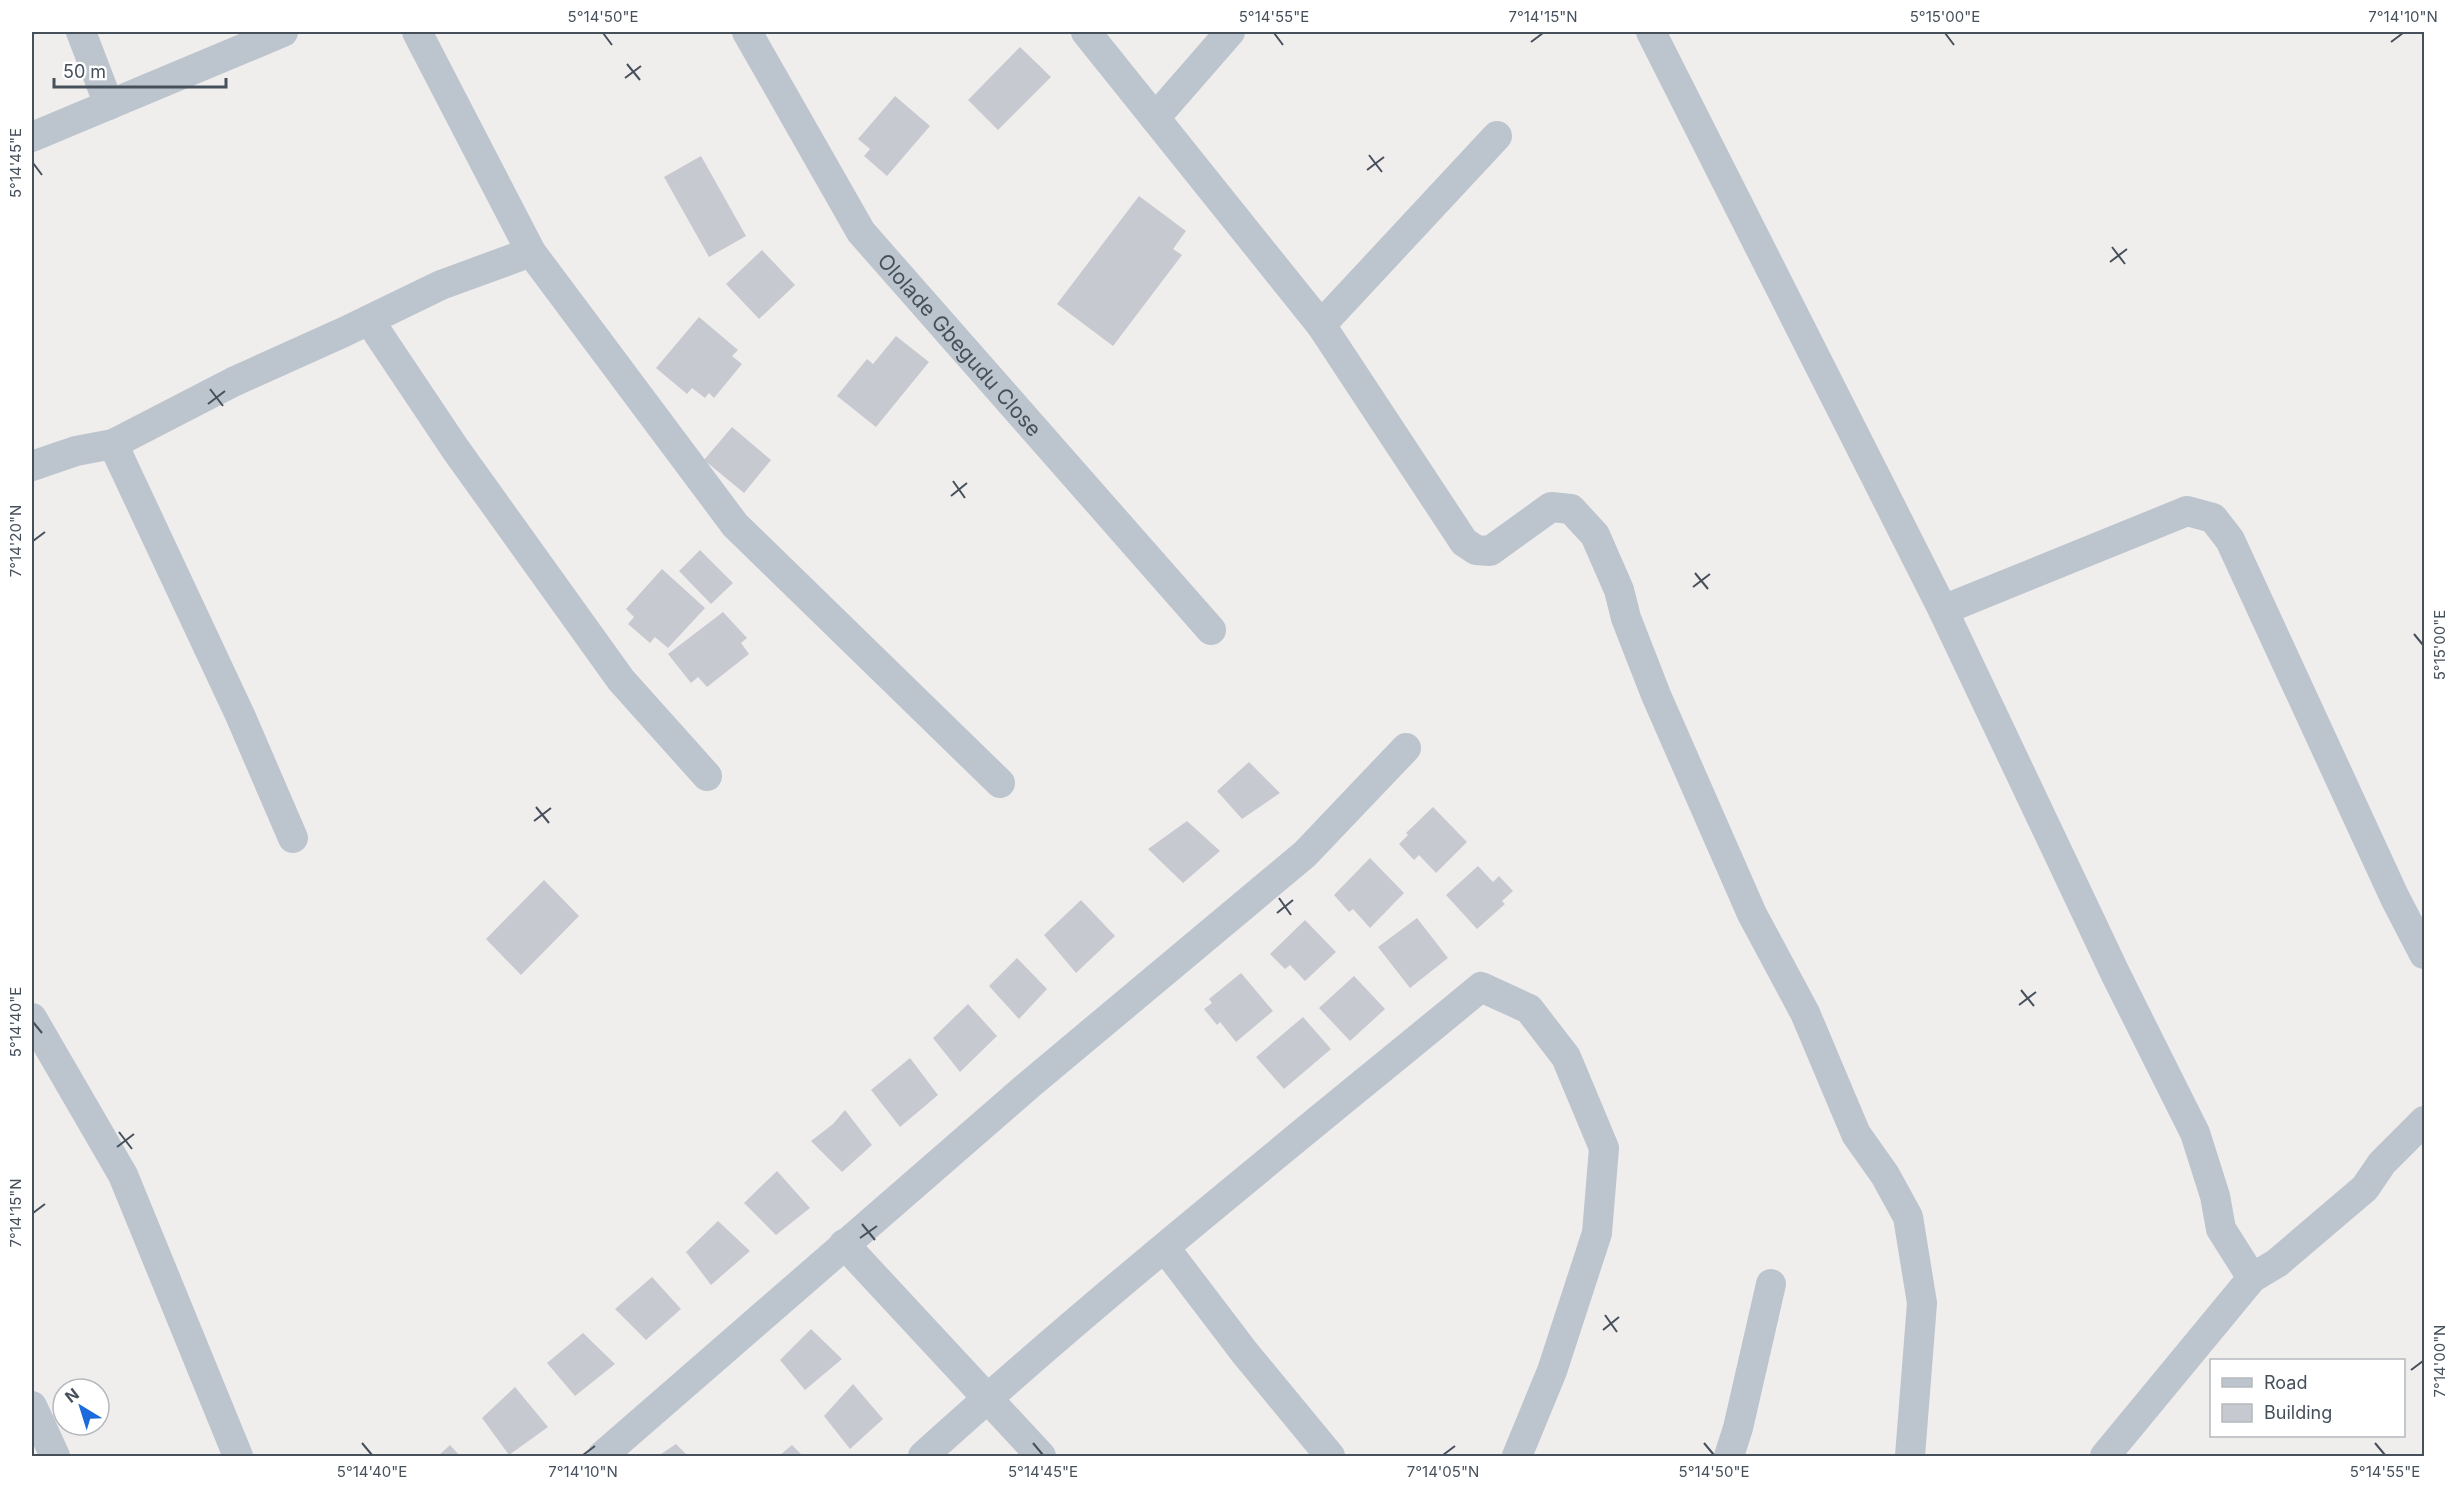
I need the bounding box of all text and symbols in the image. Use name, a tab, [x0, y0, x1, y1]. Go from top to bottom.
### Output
text: 5°14'50"E	[568, 7, 638, 26]
text: 5°14'55"E	[1239, 7, 1309, 26]
text: 7°14'15"N	[1508, 7, 1578, 26]
text: 5°15'00"E	[1910, 7, 1980, 26]
text: 7°14'10"N	[2368, 7, 2438, 26]
scale bar	[54, 51, 226, 89]
text: 50 m	[63, 61, 106, 82]
text: 5°14'45"E	[6, 128, 25, 198]
street label: Ololade Gbegudu Close	[873, 248, 1047, 441]
text: 7°14'20"N	[6, 505, 25, 577]
text: 5°15'00"E	[2430, 610, 2449, 680]
text: 5°14'40"E	[6, 987, 25, 1057]
text: 7°14'15"N	[6, 1178, 25, 1248]
text: 7°14'00"N	[2430, 1325, 2449, 1397]
legend	[2210, 1359, 2405, 1437]
text: Road	[2264, 1372, 2307, 1393]
north arrow	[51, 1377, 111, 1437]
text: N	[61, 1384, 83, 1407]
text: Building	[2264, 1402, 2332, 1423]
text: 5°14'40"E	[337, 1462, 407, 1481]
text: 7°14'10"N	[548, 1462, 618, 1481]
text: 5°14'45"E	[1008, 1462, 1078, 1481]
text: 7°14'05"N	[1407, 1462, 1479, 1481]
text: 5°14'50"E	[1679, 1462, 1749, 1481]
text: 5°14'55"E	[2350, 1462, 2420, 1481]

